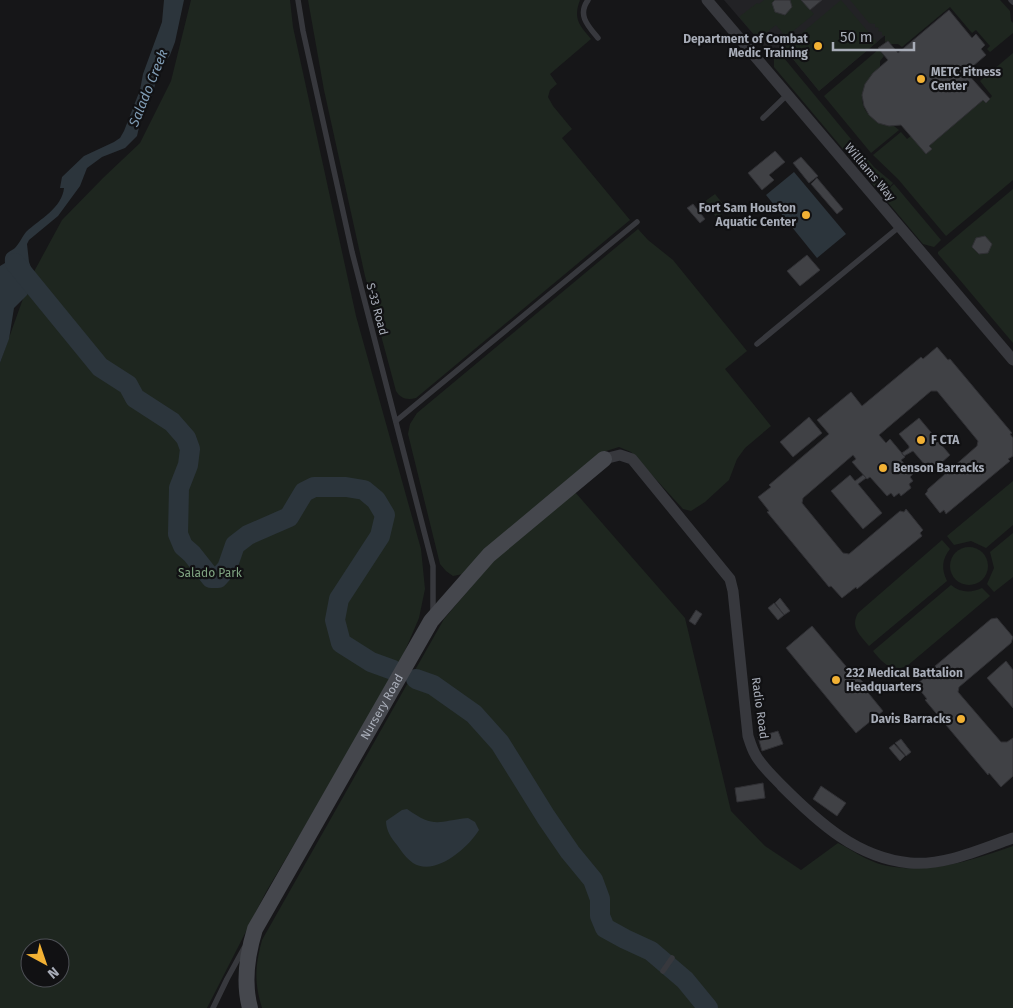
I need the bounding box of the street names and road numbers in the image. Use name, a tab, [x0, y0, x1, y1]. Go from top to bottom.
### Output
street label: Williams Way	[842, 140, 898, 204]
street label: S-33 Road	[363, 281, 391, 337]
street label: Nursery Road	[358, 672, 406, 742]
street label: Radio Road	[749, 676, 771, 740]

